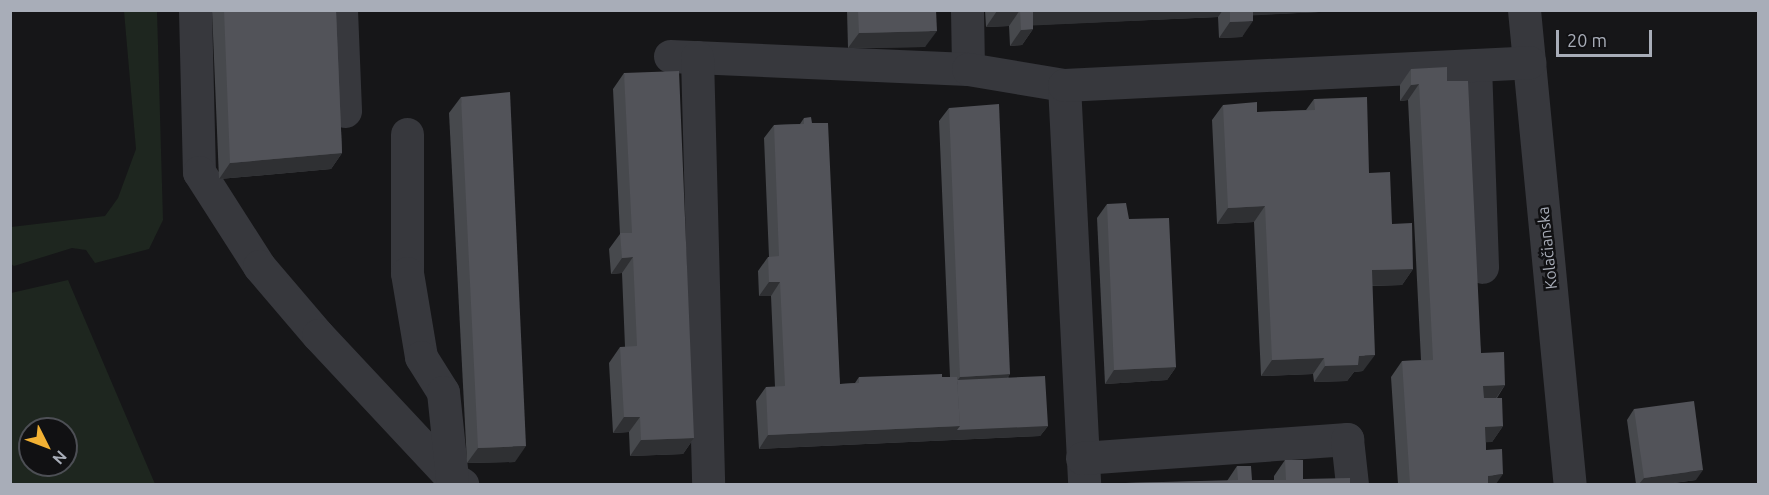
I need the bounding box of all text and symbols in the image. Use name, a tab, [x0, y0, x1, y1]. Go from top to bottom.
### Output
scale bar	[1559, 18, 1655, 56]
text: 20 m	[1567, 30, 1607, 50]
street label: Kolačianska	[1533, 206, 1561, 290]
north arrow	[18, 417, 78, 477]
text: N	[49, 447, 71, 468]

